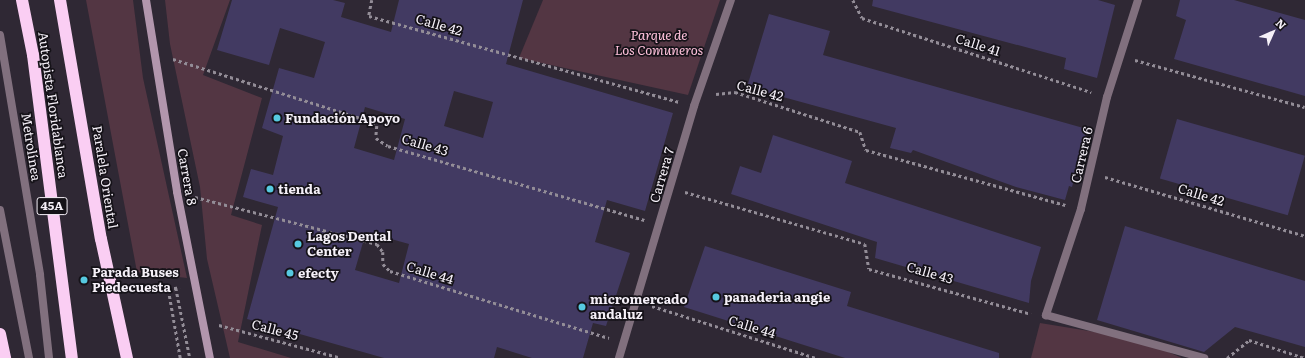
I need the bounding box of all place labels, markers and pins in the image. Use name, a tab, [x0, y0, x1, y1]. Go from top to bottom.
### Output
place label: Fundación Apoyo	[285, 110, 400, 126]
marker: Fundación Apoyo	[272, 113, 282, 123]
place label: tienda	[278, 181, 321, 197]
marker: tienda	[265, 184, 275, 194]
place label: Lagos Dental Center	[307, 229, 391, 260]
marker: Lagos Dental Center	[292, 238, 304, 250]
place label: Parada Buses Piedecuesta	[92, 265, 179, 296]
place label: efecty	[298, 265, 339, 281]
marker: efecty	[285, 268, 295, 278]
marker: Parada Buses Piedecuesta	[79, 275, 89, 285]
place label: panaderia angie	[724, 289, 830, 305]
place label: micromercado andaluz	[590, 292, 688, 323]
marker: panaderia angie	[711, 292, 721, 302]
marker: micromercado andaluz	[577, 302, 587, 312]

